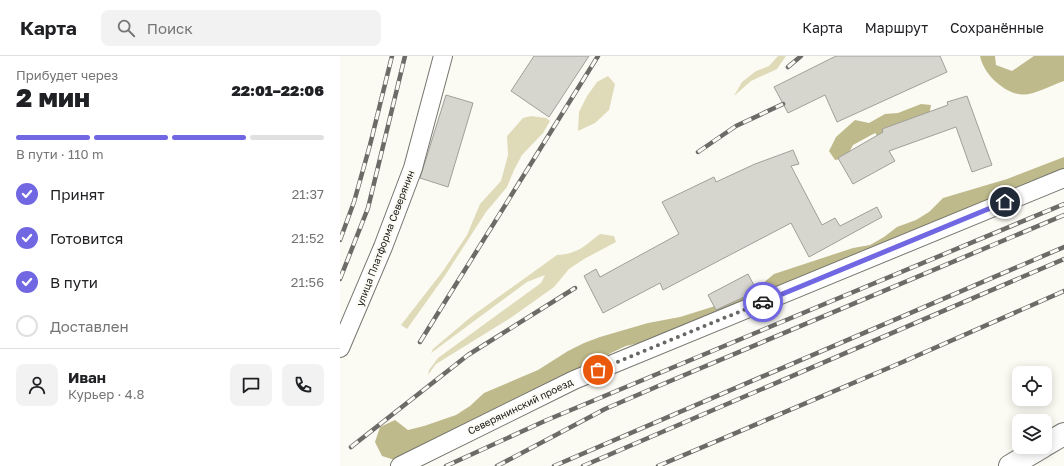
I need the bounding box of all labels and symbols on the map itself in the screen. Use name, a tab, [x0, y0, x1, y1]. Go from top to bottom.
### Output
street label: улица Платформа Северянин	[353, 168, 417, 308]
pin	[988, 185, 1022, 219]
courier	[743, 282, 783, 322]
pin	[581, 353, 615, 387]
street label: Северянинский проезд	[466, 375, 574, 437]

